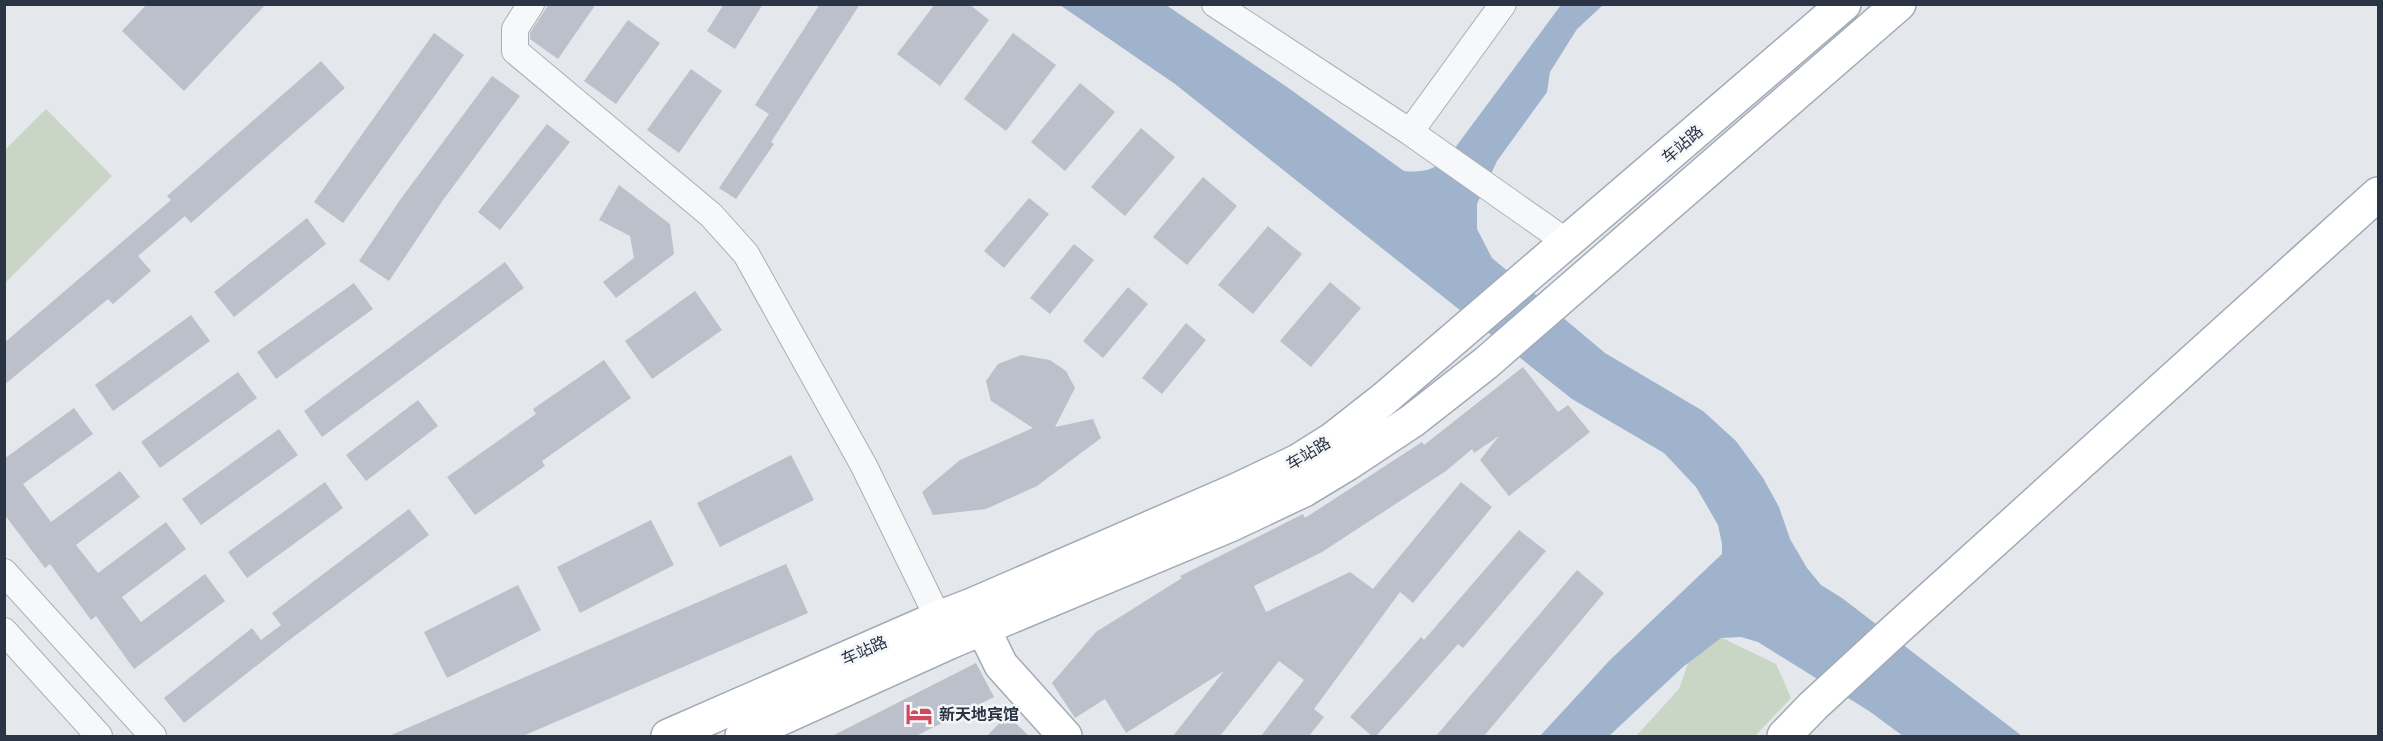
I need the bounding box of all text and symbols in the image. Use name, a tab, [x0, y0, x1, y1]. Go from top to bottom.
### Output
street label: 车站路	[1659, 122, 1707, 168]
street label: 车站路	[1283, 434, 1334, 475]
street label: 车站路	[839, 633, 890, 670]
hotel icon: 新天地宾馆	[904, 699, 934, 729]
place label: 新天地宾馆	[939, 706, 1019, 725]

